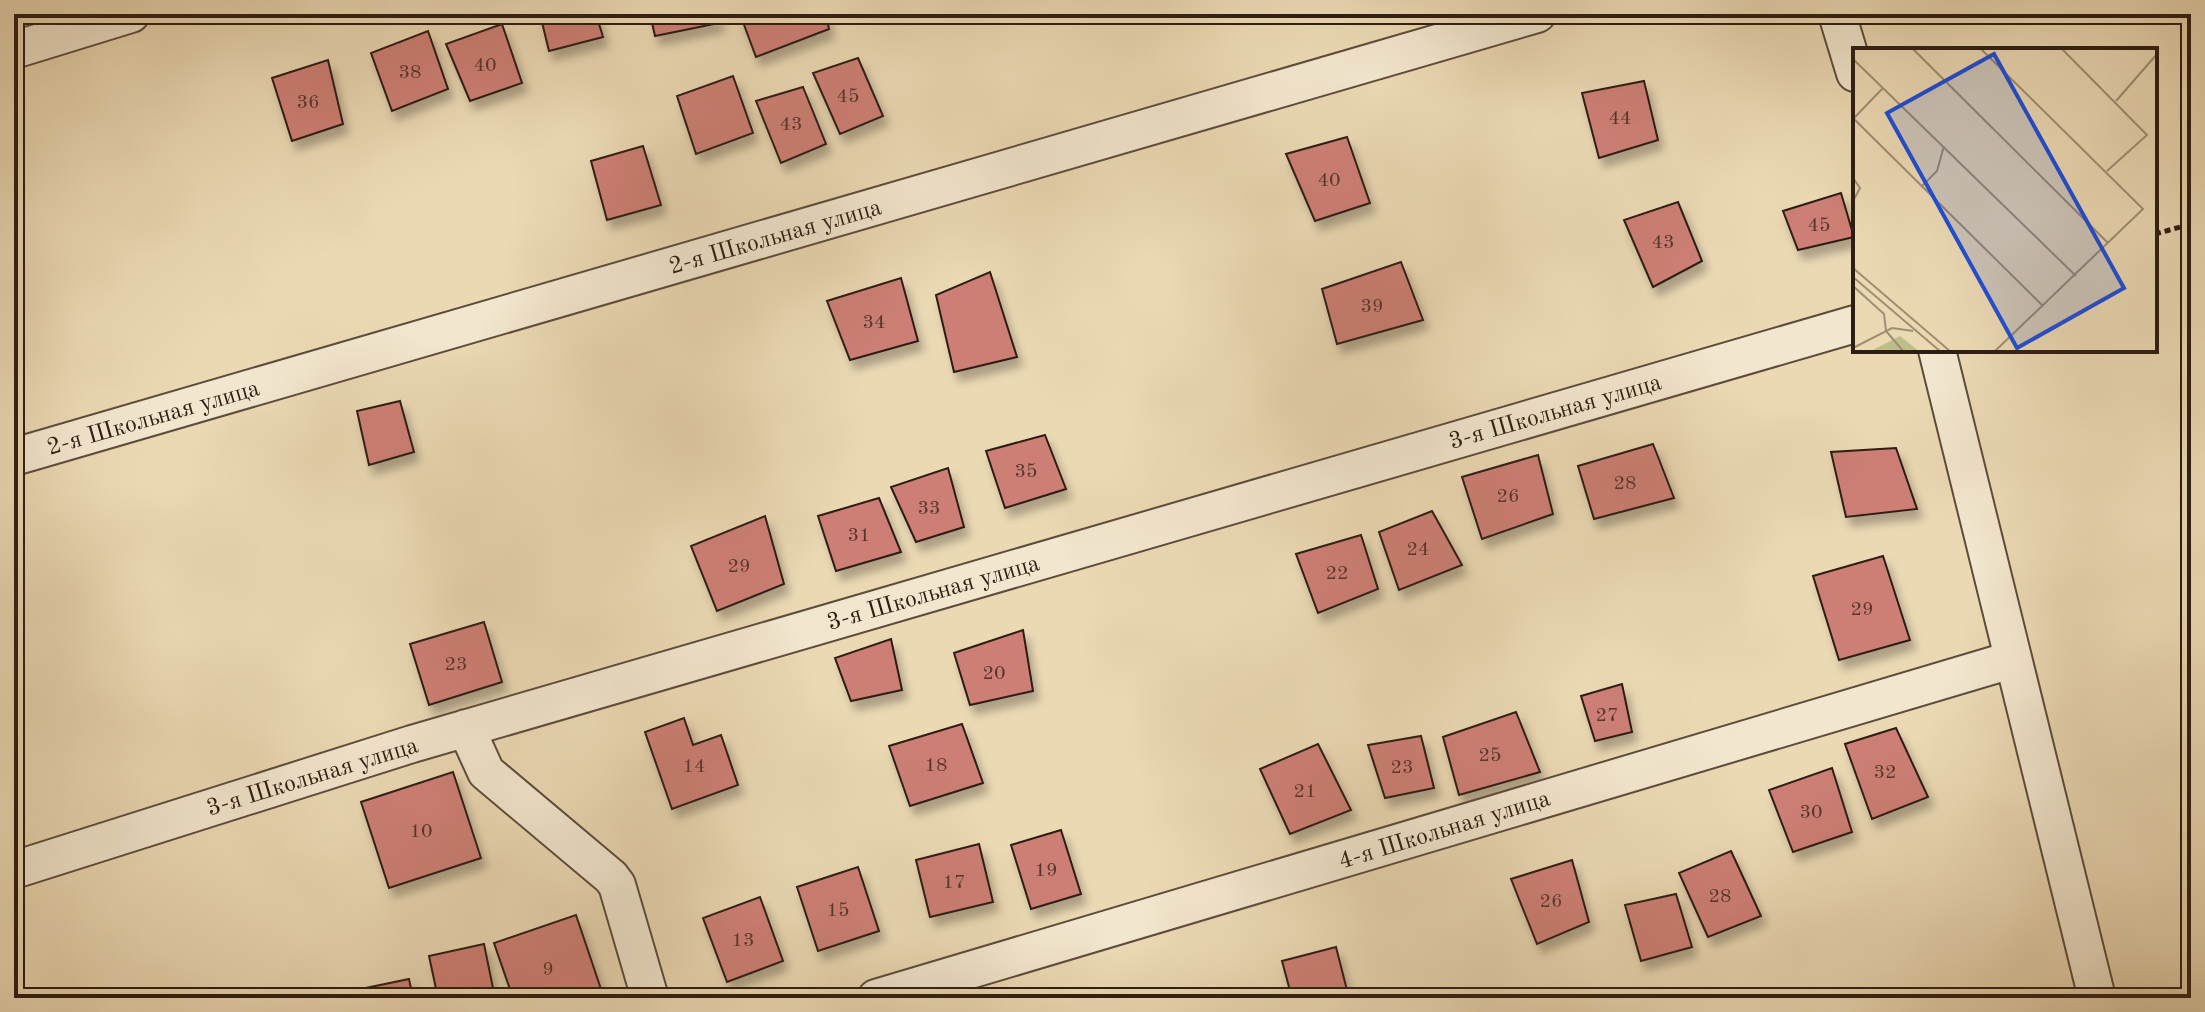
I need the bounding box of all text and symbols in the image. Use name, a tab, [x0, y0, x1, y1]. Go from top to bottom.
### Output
inset map	[1853, 48, 2157, 352]
house number: 40	[473, 56, 497, 76]
house number: 38	[398, 63, 422, 83]
house number: 45	[836, 87, 860, 107]
house number: 36	[296, 93, 320, 113]
house number: 44	[1608, 109, 1632, 129]
house number: 43	[779, 115, 803, 135]
house number: 40	[1317, 171, 1341, 191]
street label: 2-я Школьная улица	[666, 196, 885, 280]
house number: 45	[1807, 216, 1831, 236]
house number: 43	[1651, 233, 1675, 253]
house number: 39	[1360, 297, 1384, 317]
house number: 34	[862, 313, 886, 333]
street label: 3-я Школьная улица	[1446, 371, 1665, 455]
street label: 2-я Школьная улица	[44, 377, 263, 461]
house number: 35	[1014, 462, 1038, 482]
house number: 28	[1613, 474, 1637, 494]
house number: 26	[1496, 487, 1520, 507]
house number: 33	[917, 499, 941, 519]
house number: 31	[847, 526, 871, 546]
house number: 24	[1406, 540, 1430, 560]
street label: 3-я Школьная улица	[824, 552, 1043, 636]
house number: 29	[727, 557, 751, 577]
house number: 22	[1325, 564, 1349, 584]
house number: 29	[1850, 600, 1874, 620]
house number: 23	[444, 655, 468, 675]
house number: 20	[982, 664, 1006, 684]
house number: 27	[1595, 706, 1619, 726]
street label: 3-я Школьная улица	[204, 734, 421, 822]
house number: 25	[1478, 746, 1502, 766]
house number: 18	[924, 756, 948, 776]
house number: 14	[682, 757, 706, 777]
house number: 23	[1390, 758, 1414, 778]
house number: 32	[1873, 763, 1897, 783]
house number: 21	[1293, 782, 1317, 802]
street label: 4-я Школьная улица	[1336, 787, 1553, 875]
house number: 30	[1799, 803, 1823, 823]
house number: 10	[409, 822, 433, 842]
house number: 19	[1034, 861, 1058, 881]
house number: 17	[942, 873, 966, 893]
house number: 28	[1708, 887, 1732, 907]
house number: 26	[1539, 892, 1563, 912]
house number: 15	[826, 901, 850, 921]
house number: 13	[731, 931, 755, 951]
house number: 9	[542, 960, 554, 980]

